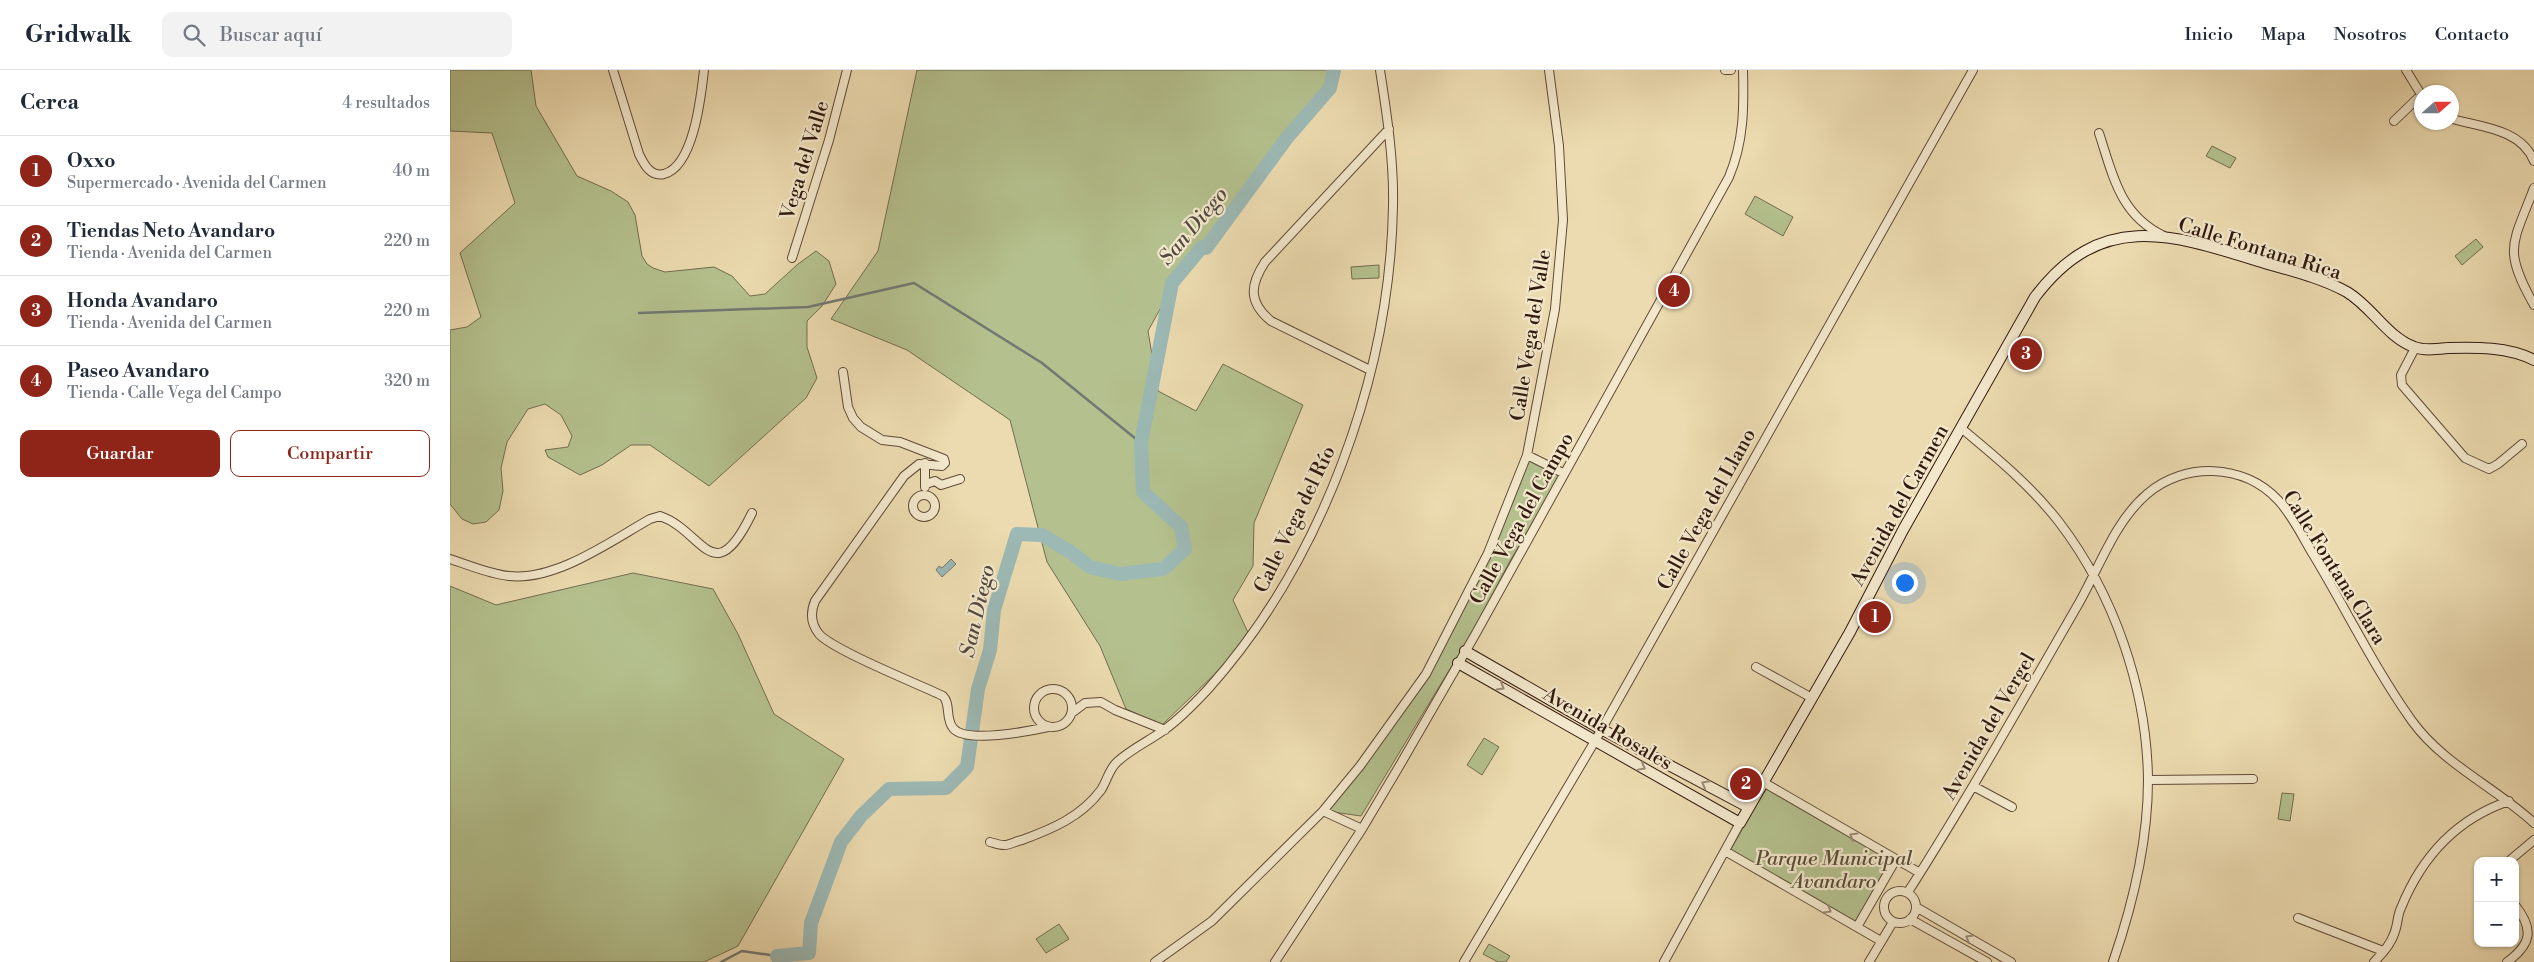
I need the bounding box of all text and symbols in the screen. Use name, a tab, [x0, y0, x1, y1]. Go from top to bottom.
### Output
search box	[162, 12, 512, 57]
text: Gridwalk	[25, 20, 132, 50]
icon: search	[180, 21, 208, 49]
text: Buscar aquí	[220, 23, 322, 47]
text: Inicio	[2184, 23, 2233, 46]
text: Mapa	[2261, 23, 2306, 46]
text: Nosotros	[2334, 23, 2407, 46]
text: Contacto	[2435, 23, 2509, 46]
north arrow	[2414, 85, 2459, 130]
text: Cerca	[20, 90, 79, 116]
text: 4 resultados	[342, 93, 430, 113]
street label: Vega del Valle	[775, 98, 835, 224]
text: Oxxo	[67, 149, 115, 173]
text: 1	[32, 161, 40, 181]
text: 40 m	[393, 161, 430, 181]
text: Supermercado · Avenida del Carmen	[67, 173, 327, 193]
water label: San Diego	[1154, 182, 1234, 271]
street label: Calle Fontana Rica	[2175, 213, 2345, 286]
text: Tiendas Neto Avandaro	[67, 219, 275, 243]
text: 2	[31, 231, 41, 251]
text: 220 m	[384, 231, 430, 251]
text: Tienda · Avenida del Carmen	[67, 243, 272, 263]
street label: Calle Vega del Valle	[1506, 248, 1557, 423]
pin: 4	[1658, 272, 1690, 310]
text: Honda Avandaro	[67, 289, 218, 313]
text: 3	[31, 301, 41, 321]
text: 220 m	[384, 301, 430, 321]
text: Tienda · Avenida del Carmen	[67, 313, 272, 333]
pin: 3	[2010, 335, 2042, 373]
text: Paseo Avandaro	[67, 359, 209, 383]
text: 4	[31, 371, 41, 391]
text: 320 m	[384, 371, 430, 391]
text: Tienda · Calle Vega del Campo	[67, 383, 282, 403]
street label: Avenida del Carmen	[1845, 421, 1955, 592]
street label: Calle Vega del Llano	[1652, 424, 1762, 595]
street label: Calle Vega del Campo	[1465, 428, 1580, 609]
button: Guardar	[20, 430, 220, 477]
button: Compartir	[230, 430, 430, 477]
street label: Calle Vega del Río	[1249, 442, 1342, 597]
street label: Calle Fontana Clara	[2276, 486, 2392, 650]
water label: San Diego	[955, 562, 1001, 660]
your location	[1892, 570, 1918, 596]
pin: 1	[1859, 598, 1891, 636]
street label: Avenida del Vergel	[1937, 649, 2042, 806]
one-way arrow	[1495, 681, 1504, 691]
street label: Avenida Rosales	[1537, 682, 1676, 776]
one-way arrow	[1637, 761, 1646, 771]
pin: 2	[1730, 765, 1762, 803]
one-way arrow	[1701, 780, 1710, 790]
one-way arrow	[1850, 832, 1859, 842]
park label: Parque Municipal Avandaro	[1754, 847, 1913, 895]
map controls	[2474, 857, 2519, 947]
button: +	[2474, 857, 2519, 902]
button: −	[2474, 902, 2519, 947]
one-way arrow	[1823, 904, 1832, 914]
one-way arrow	[1965, 934, 1974, 944]

